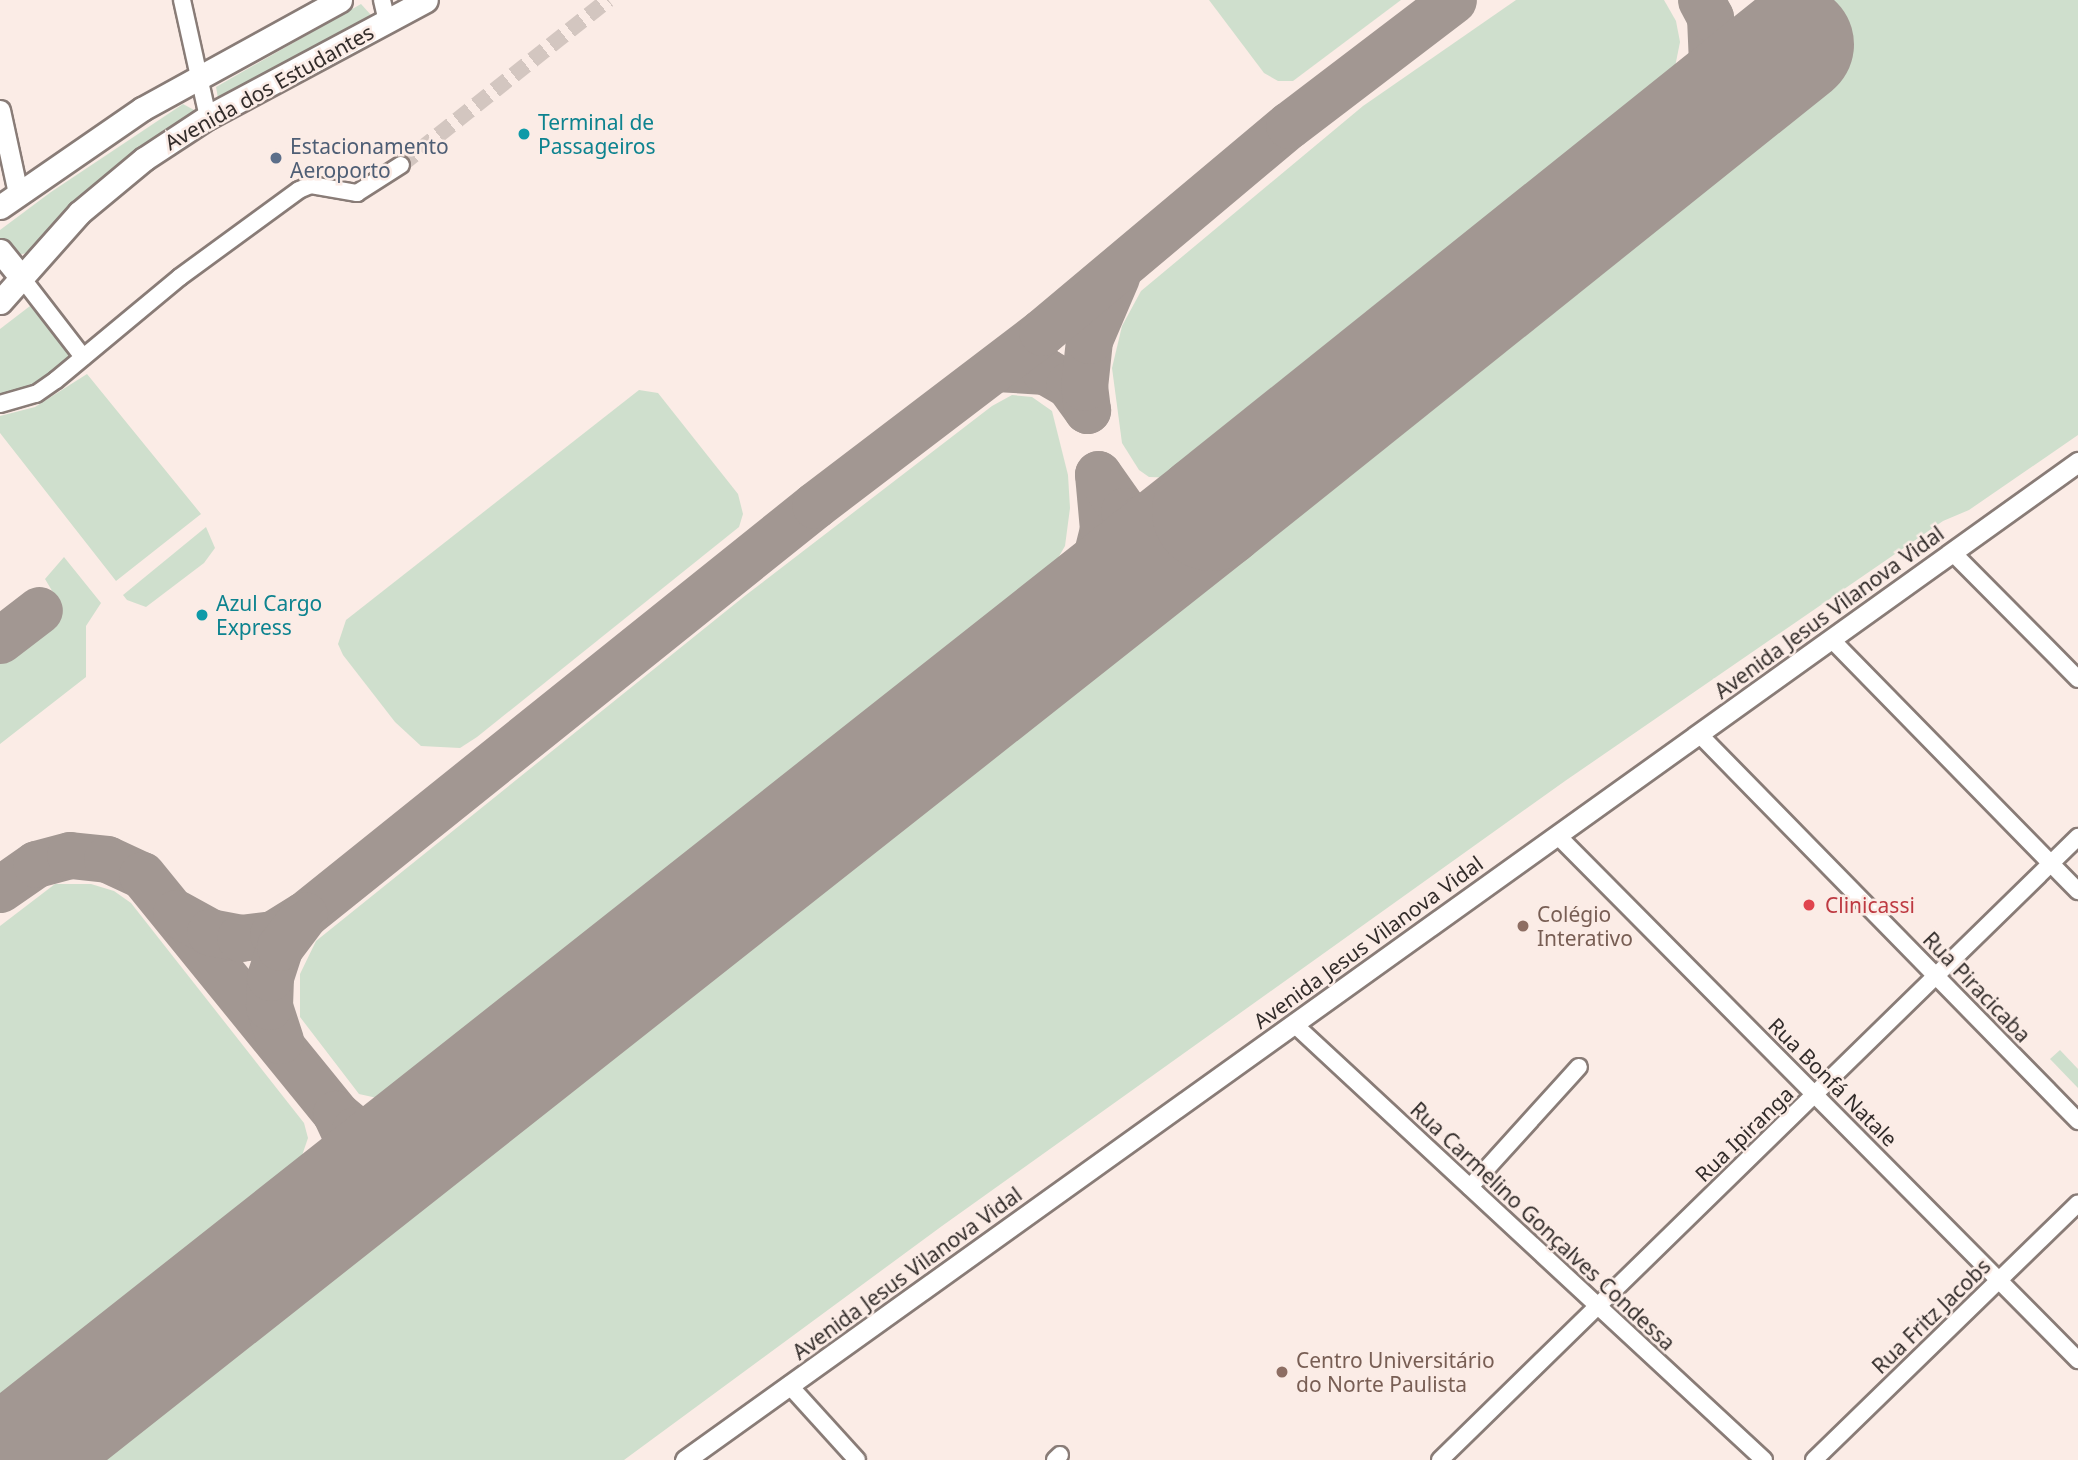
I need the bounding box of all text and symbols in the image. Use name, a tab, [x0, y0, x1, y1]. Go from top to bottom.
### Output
street label: Avenida dos Estudantes	[160, 19, 378, 155]
place label: Terminal de Passageiros	[538, 109, 656, 159]
marker: Terminal de Passageiros	[516, 126, 532, 142]
place label: Estacionamento Aeroporto	[290, 133, 449, 183]
marker: Estacionamento Aeroporto	[268, 150, 284, 166]
street label: Avenida Jesus Vilanova Vidal	[1709, 520, 1949, 704]
place label: Azul Cargo Express	[216, 590, 322, 640]
marker: Azul Cargo Express	[194, 607, 210, 623]
street label: Avenida Jesus Vilanova Vidal	[1248, 850, 1488, 1034]
place label: Clinicassi	[1825, 892, 1915, 918]
marker: Clinicassi	[1799, 895, 1819, 915]
place label: Colégio Interativo	[1537, 901, 1633, 951]
marker: Colégio Interativo	[1515, 918, 1531, 934]
street label: Rua Piracicaba	[1918, 927, 2036, 1047]
street label: Rua Bonfá Natale	[1763, 1012, 1903, 1152]
street label: Rua Ipiranga	[1690, 1081, 1798, 1187]
street label: Rua Carmelino Gonçalves Condessa	[1406, 1097, 1680, 1355]
street label: Avenida Jesus Vilanova Vidal	[787, 1181, 1027, 1365]
street label: Rua Fritz Jacobs	[1867, 1253, 1995, 1379]
place label: Centro Universitário do Norte Paulista	[1296, 1347, 1495, 1397]
marker: Centro Universitário do Norte Paulista	[1274, 1364, 1290, 1380]

